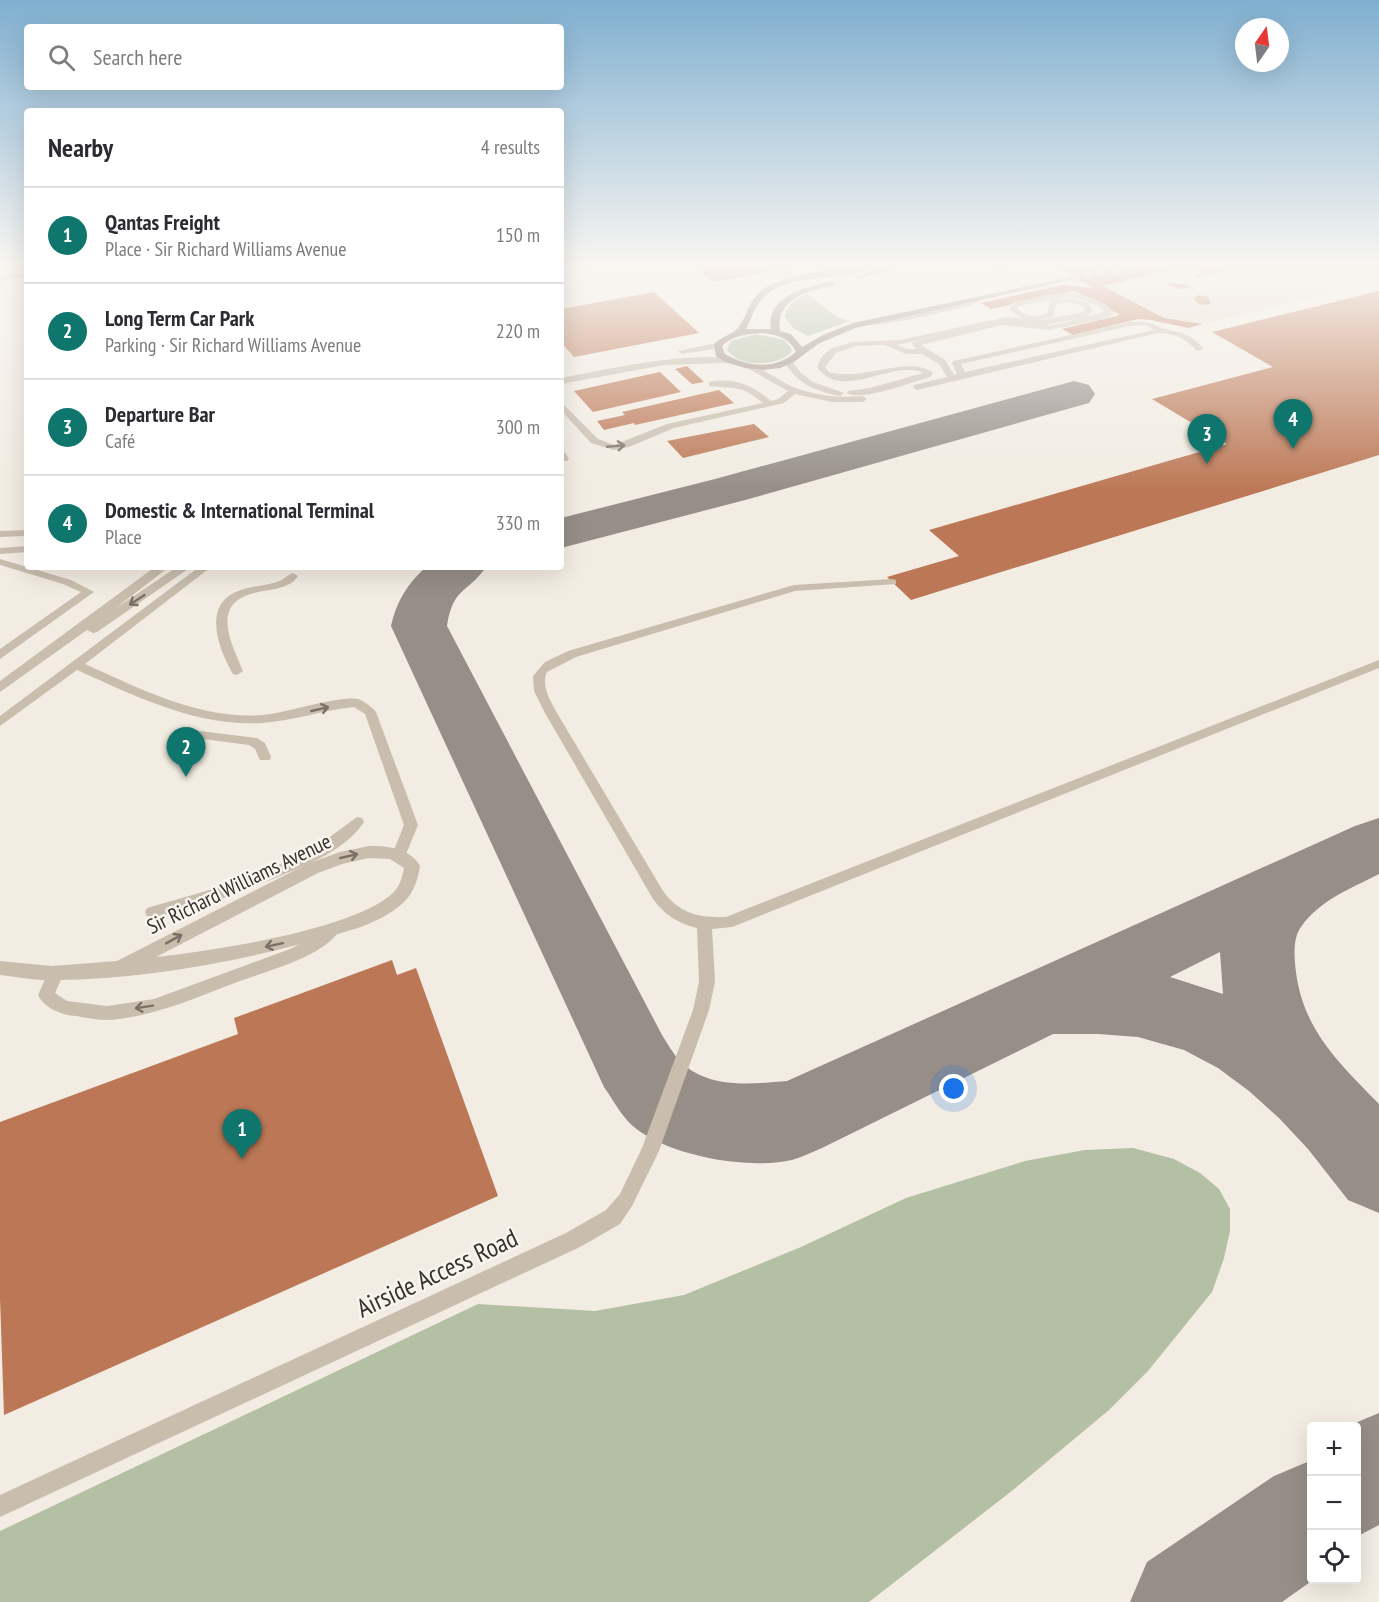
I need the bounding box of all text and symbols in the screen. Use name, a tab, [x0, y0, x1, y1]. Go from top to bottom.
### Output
north arrow	[1235, 18, 1289, 72]
search box	[24, 24, 564, 90]
icon: search	[45, 41, 78, 74]
text: Search here	[93, 43, 182, 71]
text: Nearby	[48, 131, 113, 164]
text: 4 results	[481, 134, 540, 160]
text: Qantas Freight	[105, 208, 220, 236]
text: 1	[63, 222, 72, 248]
text: 150 m	[496, 222, 540, 248]
text: Place · Sir Richard Williams Avenue	[105, 236, 347, 262]
text: Long Term Car Park	[105, 304, 254, 332]
text: 2	[63, 318, 72, 344]
text: 220 m	[496, 318, 540, 344]
text: Parking · Sir Richard Williams Avenue	[105, 332, 361, 358]
text: Departure Bar	[105, 400, 215, 428]
pin: 4	[1274, 400, 1312, 449]
text: 3	[63, 414, 72, 440]
text: 300 m	[496, 414, 540, 440]
pin: 3	[1188, 414, 1226, 464]
text: Café	[105, 428, 135, 454]
one-way arrow	[606, 440, 625, 451]
text: Domestic & International Terminal	[105, 496, 374, 524]
text: 4	[63, 510, 72, 536]
text: 330 m	[496, 510, 540, 536]
text: Place	[105, 524, 142, 550]
one-way arrow	[129, 594, 146, 606]
one-way arrow	[310, 703, 329, 715]
pin: 2	[166, 728, 206, 777]
street label: Sir Richard Williams Avenue	[142, 827, 335, 940]
one-way arrow	[340, 849, 359, 861]
one-way arrow	[165, 933, 182, 945]
one-way arrow	[264, 940, 284, 951]
one-way arrow	[135, 1002, 154, 1013]
your location	[939, 1074, 968, 1103]
pin: 1	[222, 1110, 262, 1159]
street label: Airside Access Road	[351, 1221, 523, 1324]
map controls	[1307, 1422, 1361, 1584]
button: +	[1307, 1422, 1361, 1476]
button: −	[1307, 1476, 1361, 1530]
button: locate	[1307, 1530, 1361, 1584]

